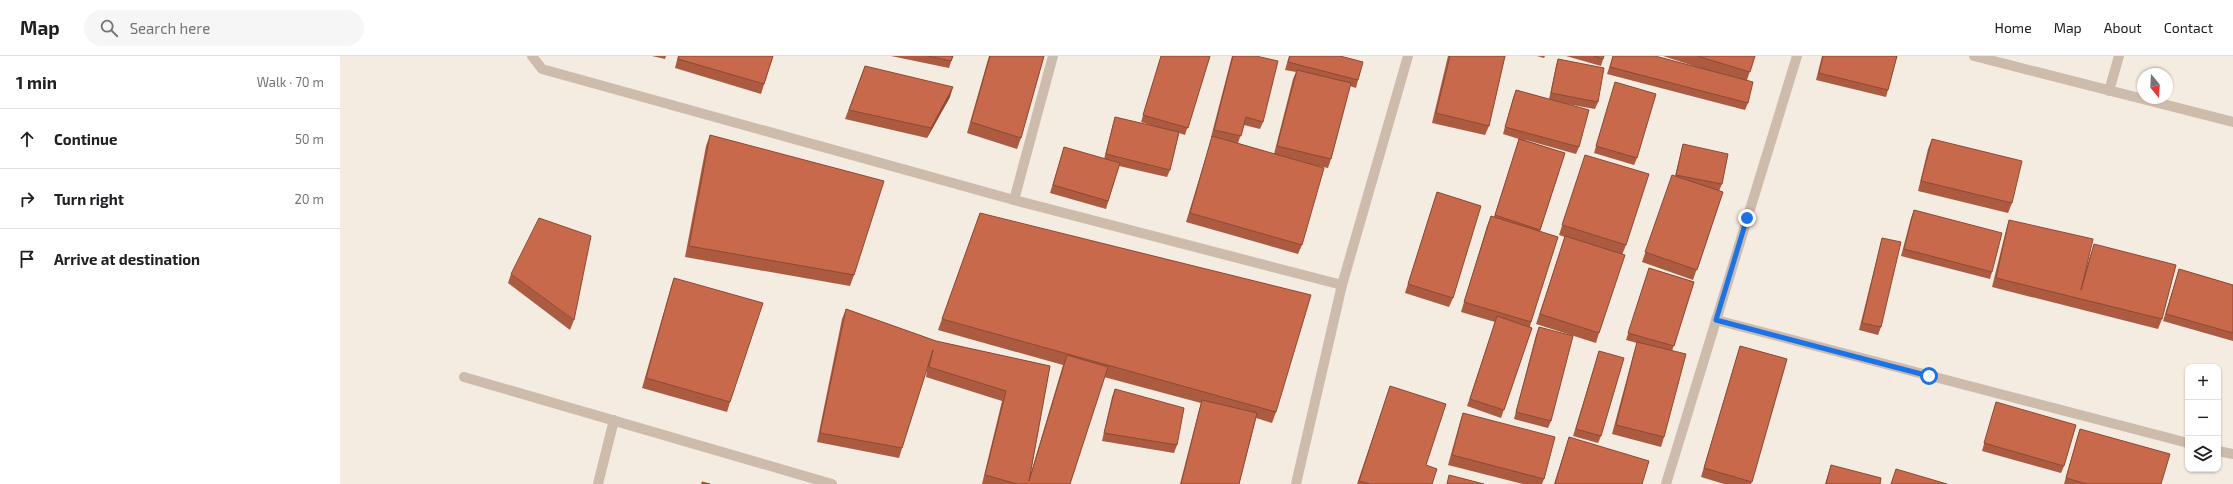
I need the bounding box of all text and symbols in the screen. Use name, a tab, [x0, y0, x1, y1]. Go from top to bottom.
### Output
search box	[84, 10, 364, 46]
text: Map	[20, 16, 60, 39]
icon: search	[98, 17, 120, 39]
text: Search here	[130, 19, 210, 37]
text: Home	[1995, 19, 2032, 36]
text: Map	[2054, 19, 2082, 36]
text: About	[2104, 19, 2142, 36]
text: Contact	[2164, 19, 2213, 36]
north arrow	[2137, 68, 2173, 104]
text: 1 min	[16, 72, 57, 92]
text: Walk · 70 m	[257, 74, 324, 90]
icon: ahead	[16, 128, 38, 150]
text: Continue	[54, 130, 117, 148]
text: 50 m	[295, 131, 324, 147]
icon: right	[16, 188, 38, 210]
text: Turn right	[54, 190, 124, 208]
text: 20 m	[295, 191, 324, 207]
route end	[1738, 209, 1756, 227]
icon: arrive	[16, 248, 38, 270]
text: Arrive at destination	[54, 250, 200, 268]
map controls	[2185, 364, 2221, 472]
button: +	[2185, 364, 2221, 400]
route start	[1920, 367, 1938, 385]
button: −	[2185, 400, 2221, 436]
button: layers	[2185, 436, 2221, 472]

